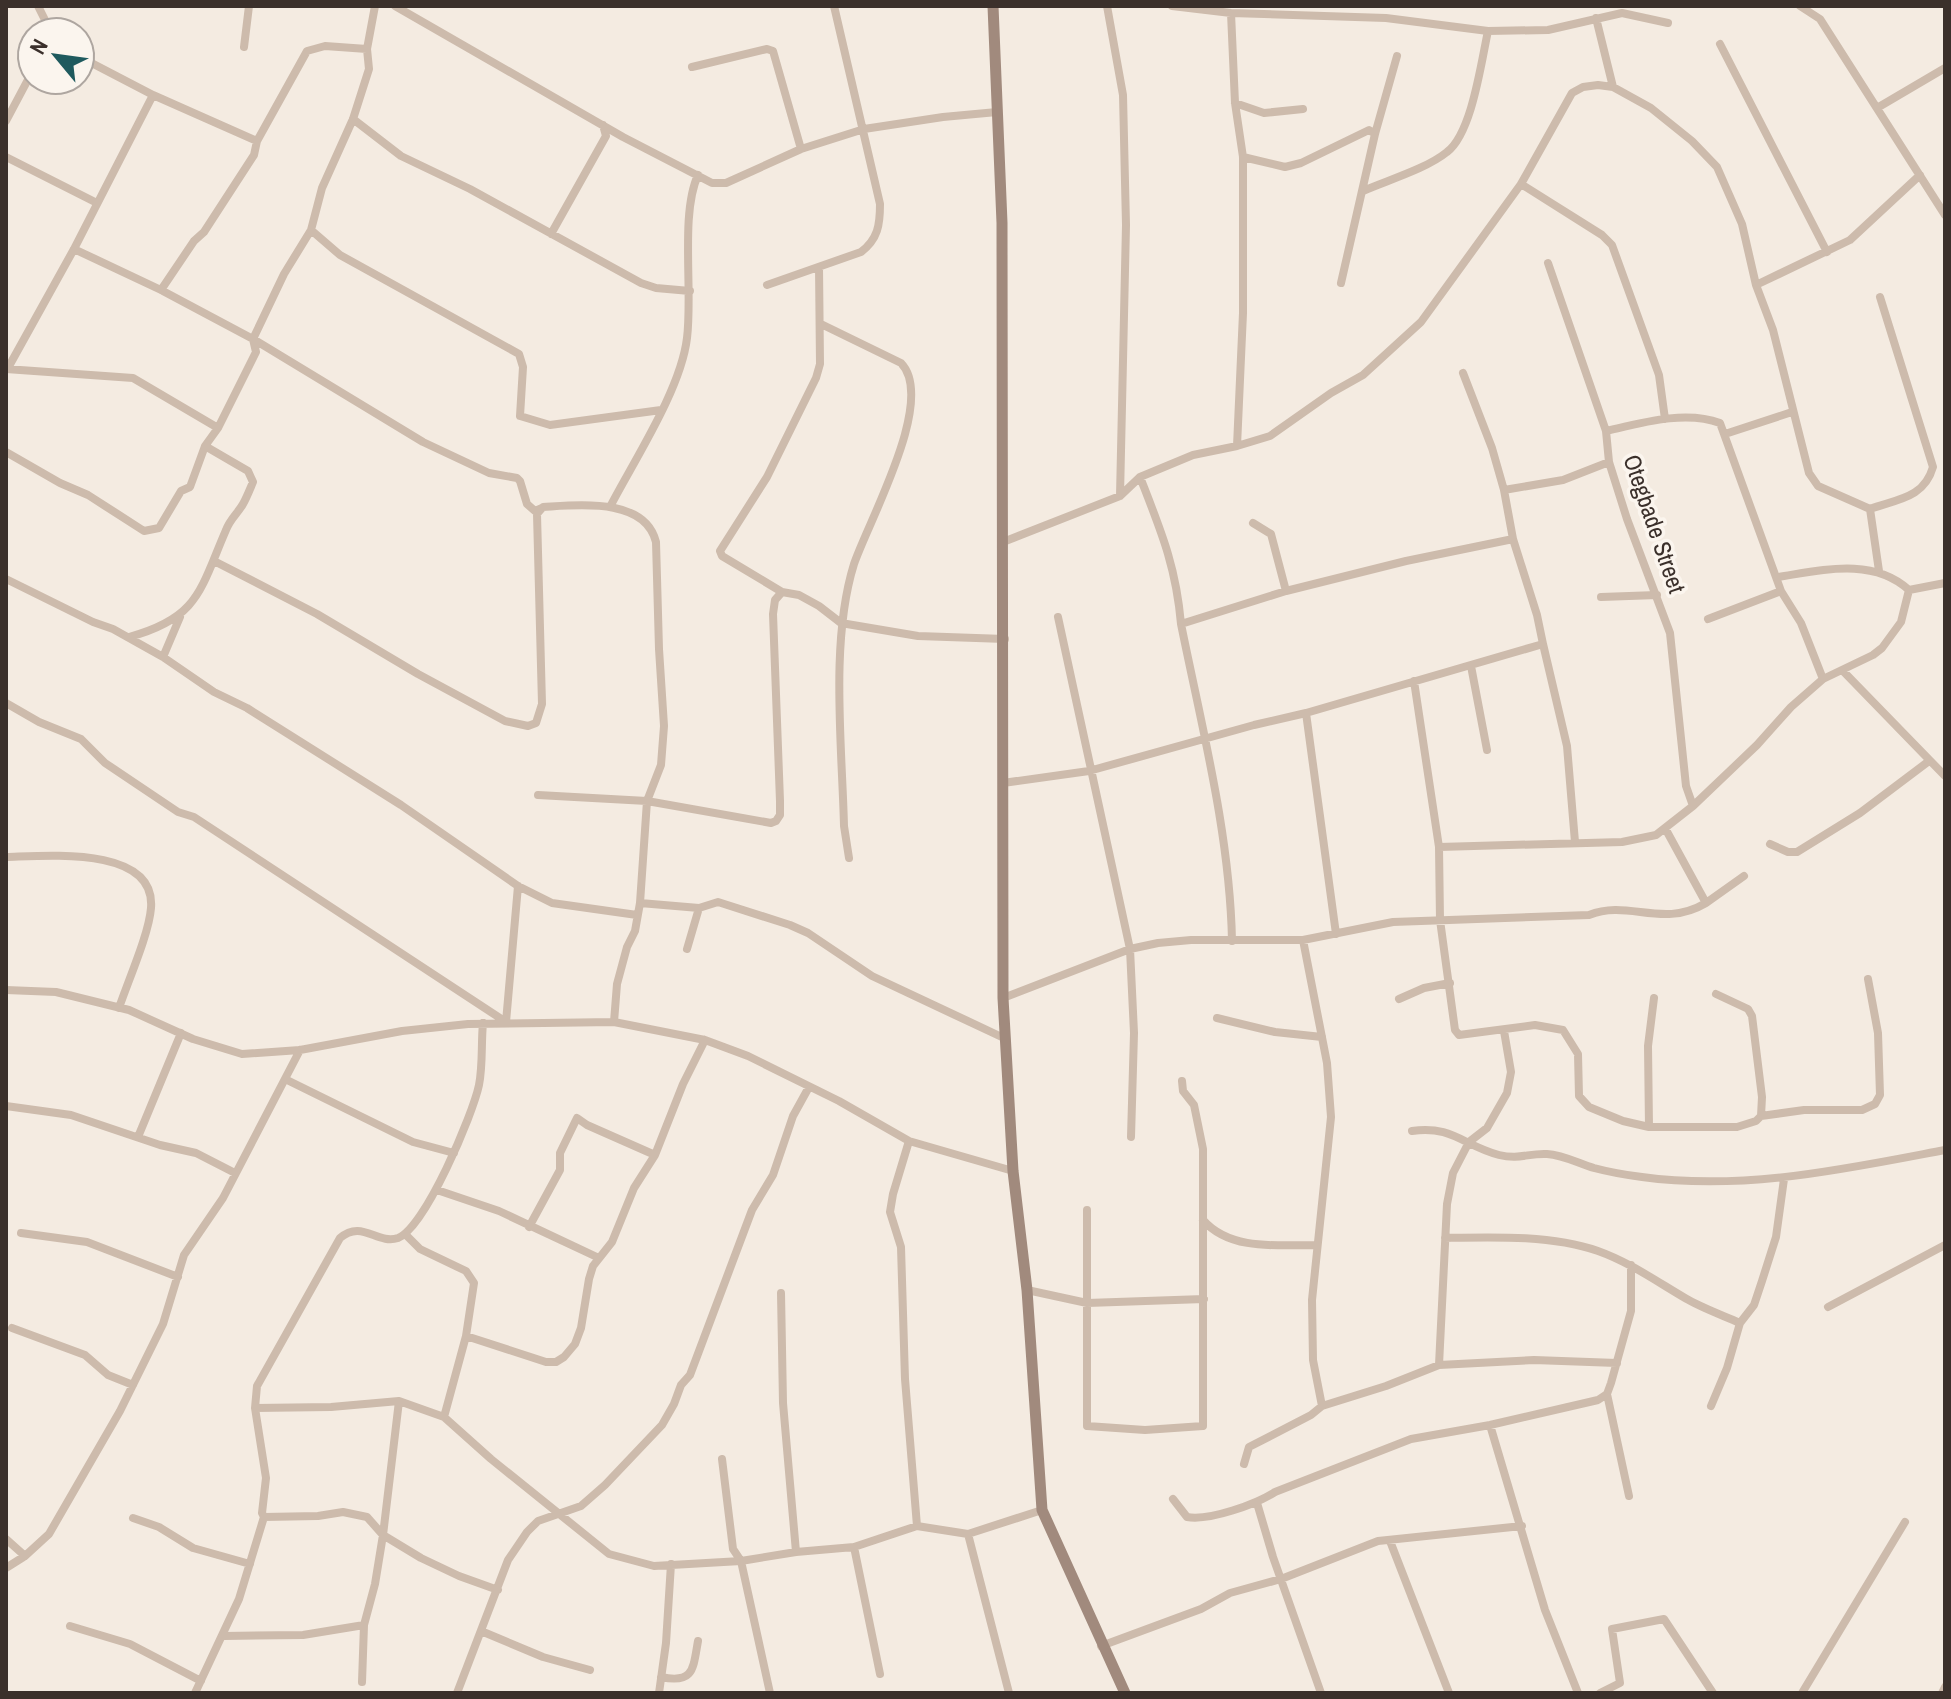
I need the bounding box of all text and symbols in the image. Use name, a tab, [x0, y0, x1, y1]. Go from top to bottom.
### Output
north arrow	[16, 16, 96, 96]
text: N	[22, 33, 55, 59]
street label: Otegbade Street	[1616, 450, 1694, 598]

